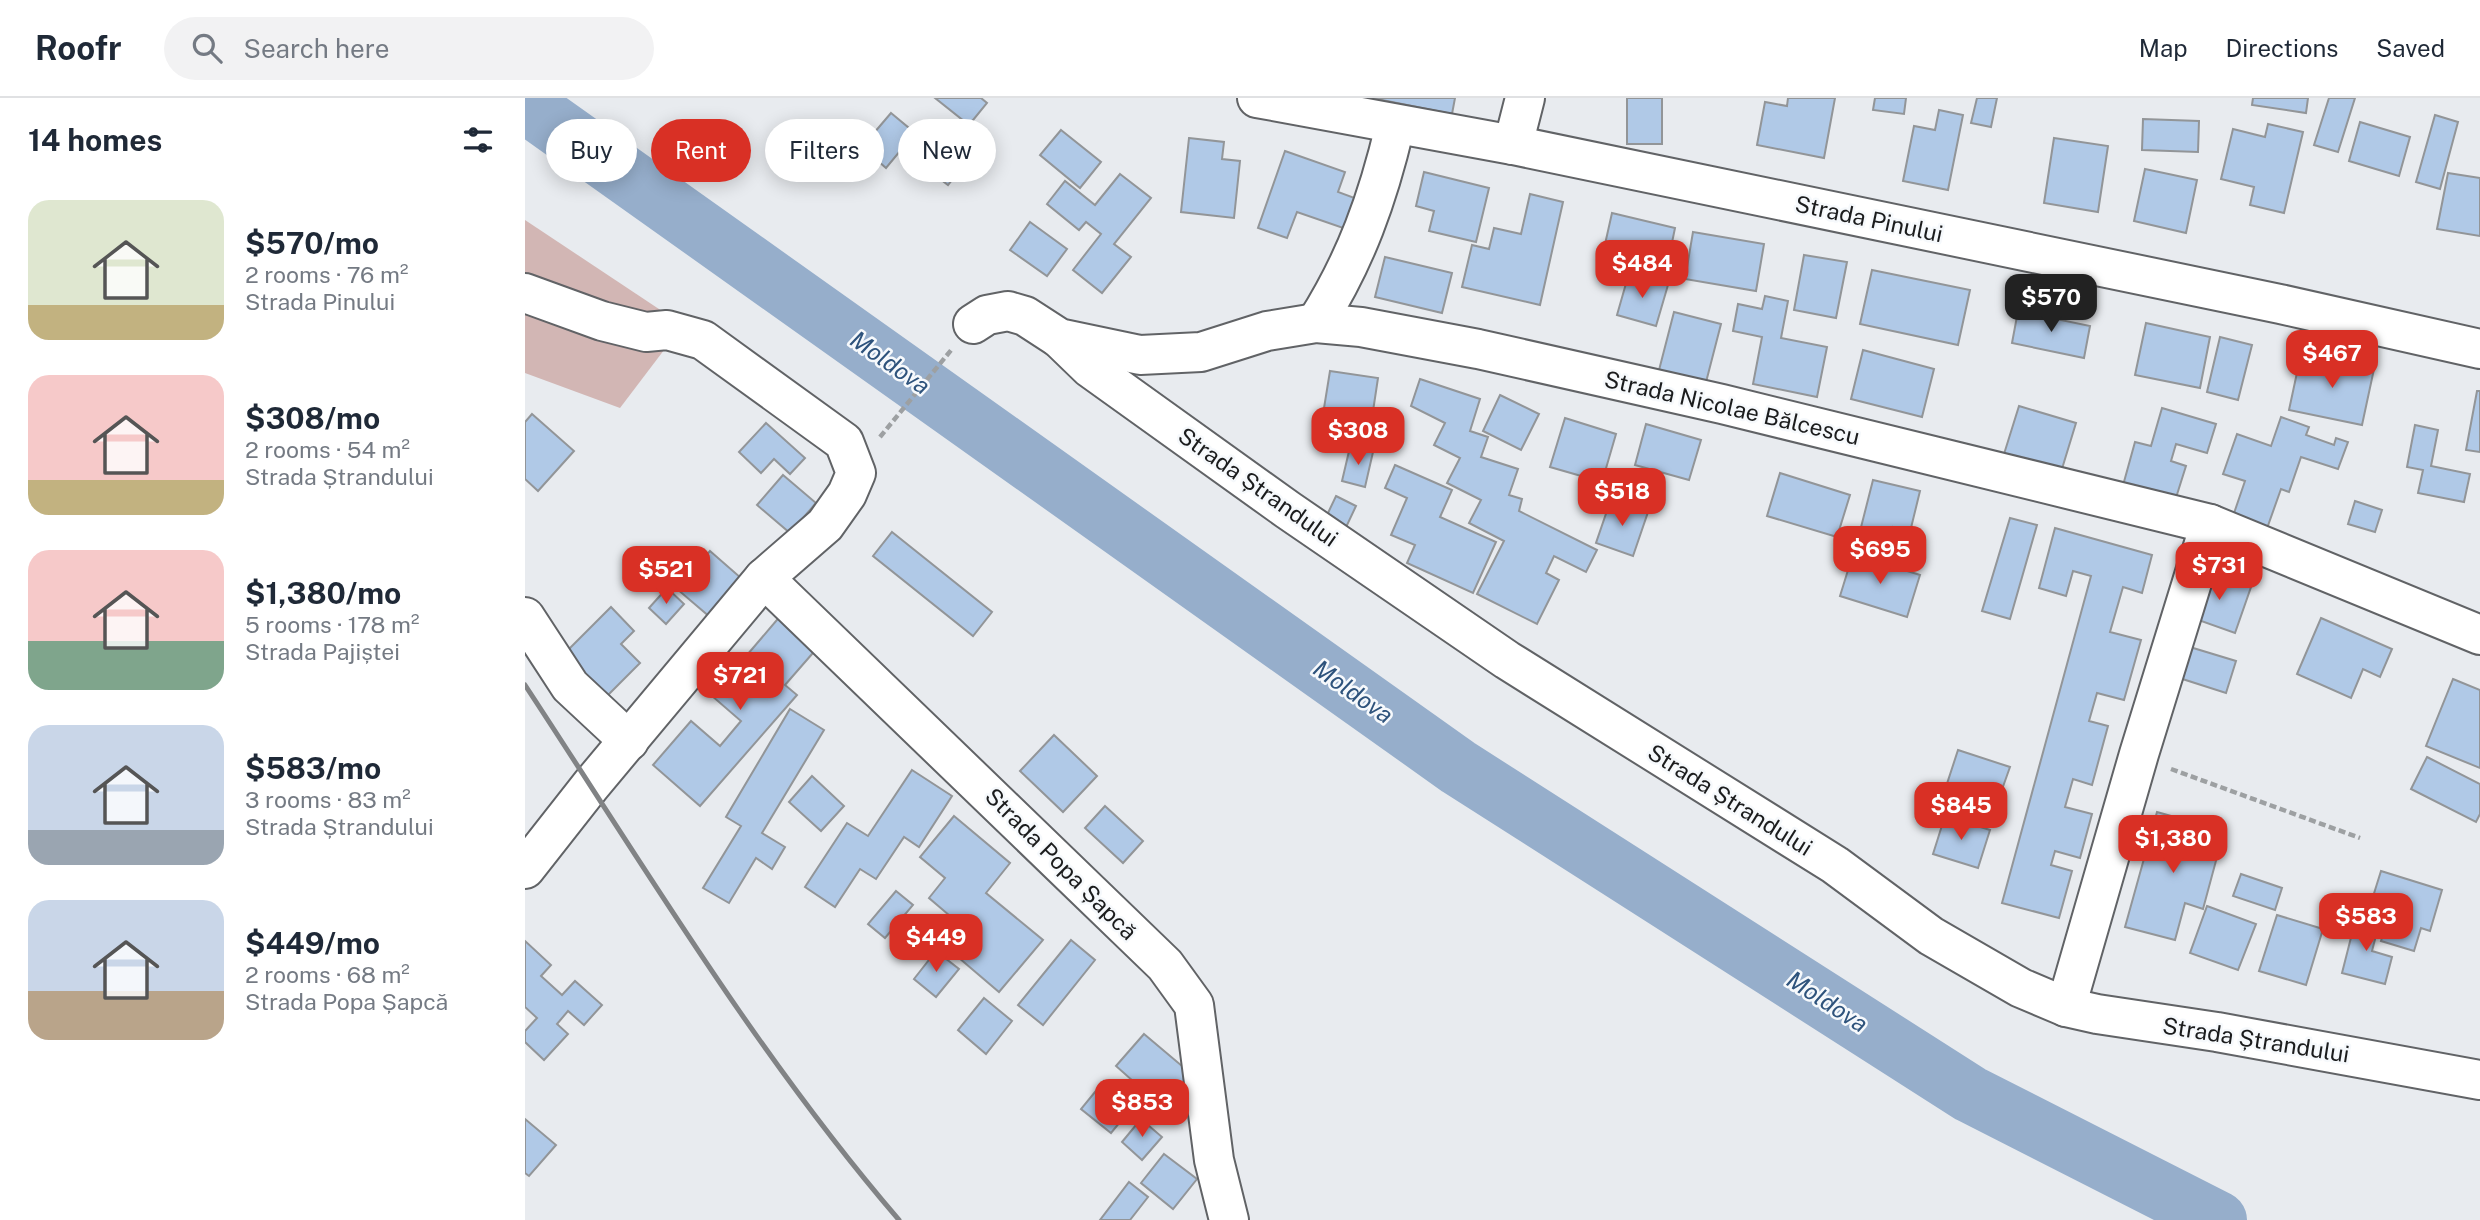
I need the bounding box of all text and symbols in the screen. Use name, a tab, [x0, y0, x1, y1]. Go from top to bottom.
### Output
search box	[164, 17, 654, 80]
text: Roofr	[35, 29, 122, 67]
icon: search	[188, 29, 226, 67]
text: Search here	[244, 33, 390, 64]
text: Map	[2139, 34, 2188, 62]
text: Directions	[2226, 34, 2338, 62]
text: Saved	[2376, 34, 2445, 62]
chip: Buy	[546, 119, 637, 182]
chip: Rent	[651, 119, 751, 182]
chip: Filters	[765, 119, 884, 182]
chip: New	[898, 119, 996, 182]
icon: filters	[459, 121, 497, 159]
text: 14 homes	[28, 122, 162, 158]
street label: Strada Pinului	[1793, 190, 1945, 247]
text: $570/mo	[245, 225, 379, 261]
icon: home	[84, 228, 168, 312]
pin: $484	[1601, 240, 1683, 300]
text: $484	[1611, 249, 1673, 276]
text: 2 rooms · 76 m²	[245, 261, 408, 288]
pin: $570	[2010, 274, 2092, 334]
text: $570	[2021, 283, 2081, 310]
text: Strada Pinului	[245, 288, 395, 315]
water label: Moldova	[845, 325, 936, 400]
pin: $467	[2291, 330, 2373, 390]
text: $467	[2302, 339, 2362, 366]
street label: Strada Nicolae Bălcescu	[1602, 365, 1862, 450]
text: $308/mo	[245, 400, 380, 436]
icon: home	[84, 403, 168, 487]
pin: $308	[1317, 408, 1399, 467]
text: $308	[1327, 416, 1389, 443]
street label: Strada Ștrandului	[1173, 421, 1343, 552]
text: 2 rooms · 54 m²	[245, 436, 410, 463]
text: Strada Ștrandului	[245, 463, 434, 490]
pin: $518	[1581, 468, 1663, 528]
text: $518	[1594, 477, 1650, 504]
pin: $695	[1839, 526, 1921, 586]
text: $695	[1849, 535, 1911, 562]
pin: $731	[2178, 542, 2260, 602]
pin: $521	[625, 546, 707, 606]
text: $731	[2192, 551, 2246, 578]
text: $521	[638, 555, 694, 582]
text: $1,380/mo	[245, 575, 401, 611]
icon: home	[84, 578, 168, 662]
text: 5 rooms · 178 m²	[245, 611, 419, 638]
text: Strada Pajiștei	[245, 638, 400, 665]
pin: $721	[699, 652, 781, 712]
water label: Moldova	[1308, 654, 1399, 729]
text: $721	[713, 661, 767, 688]
street label: Strada Ștrandului	[1643, 738, 1817, 861]
text: $583/mo	[245, 750, 381, 786]
icon: home	[84, 753, 168, 837]
street label: Strada Popa Șapcă	[980, 782, 1143, 945]
pin: $845	[1920, 782, 2002, 842]
text: 3 rooms · 83 m²	[245, 786, 411, 813]
text: $845	[1930, 791, 1992, 818]
text: Strada Ștrandului	[245, 813, 434, 840]
pin: $1,380	[2116, 816, 2230, 875]
text: $1,380	[2134, 824, 2212, 851]
pin: $583	[2325, 894, 2407, 953]
text: $583	[2335, 902, 2397, 929]
pin: $449	[895, 914, 977, 974]
text: $449	[906, 923, 966, 950]
text: $449/mo	[245, 925, 380, 961]
icon: home	[84, 928, 168, 1012]
text: 2 rooms · 68 m²	[245, 961, 410, 988]
water label: Moldova	[1782, 965, 1873, 1038]
text: Strada Popa Șapcă	[245, 988, 448, 1015]
street label: Strada Ștrandului	[2161, 1011, 2351, 1068]
pin: $853	[1101, 1080, 1183, 1139]
text: $853	[1111, 1088, 1173, 1115]

